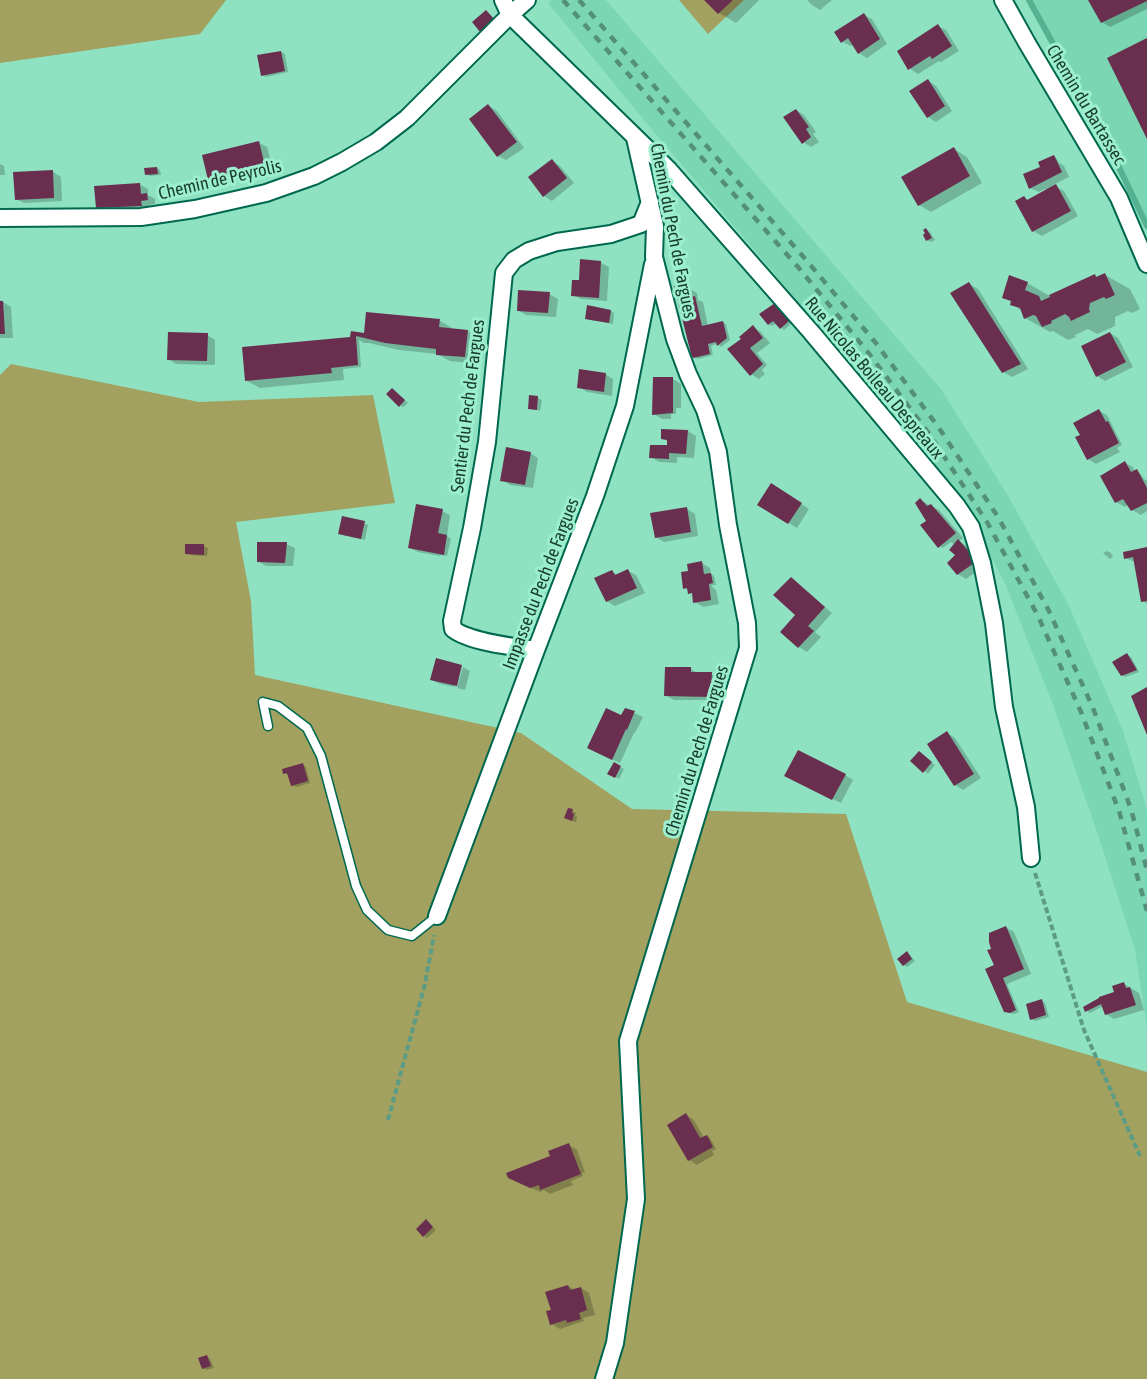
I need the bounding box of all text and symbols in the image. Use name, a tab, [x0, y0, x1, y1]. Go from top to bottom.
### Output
street label: Chemin du Bartassec	[1042, 41, 1130, 169]
street label: Chemin du Pech de Fargues	[645, 142, 701, 320]
street label: Chemin de Peyrolis	[156, 155, 284, 205]
street label: Rue Nicolas Boileau Despreaux	[800, 293, 948, 463]
street label: Sentier du Pech de Fargues	[447, 318, 489, 494]
street label: Impasse du Pech de Fargues	[498, 495, 584, 673]
street label: Chemin du Pech de Fargues	[661, 663, 733, 839]

